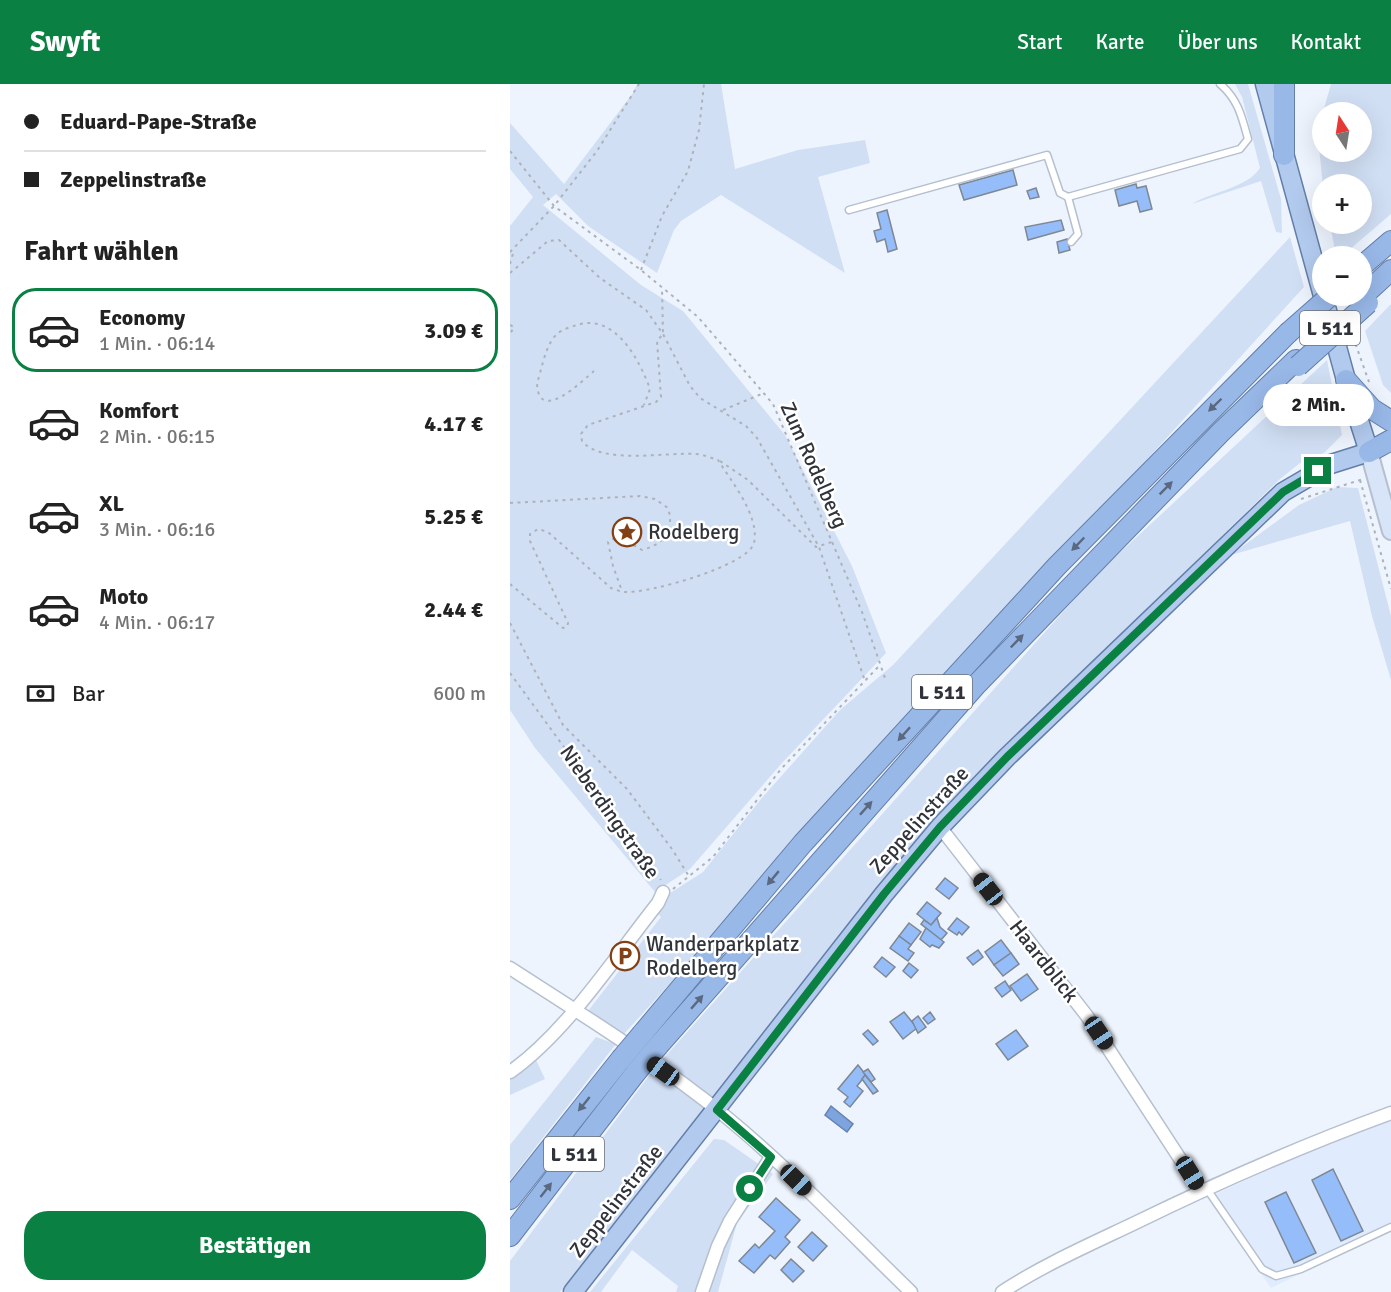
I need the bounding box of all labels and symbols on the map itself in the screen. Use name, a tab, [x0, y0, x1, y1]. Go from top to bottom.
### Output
north arrow	[1312, 102, 1372, 162]
road number: L 511	[1300, 311, 1360, 345]
callout: 2 Min.	[1262, 384, 1374, 426]
one-way arrow	[1209, 397, 1223, 411]
street label: Zum Rodelberg	[775, 398, 853, 532]
route end	[1304, 457, 1331, 484]
one-way arrow	[1158, 481, 1172, 495]
place icon: Rodelberg	[611, 516, 643, 548]
place label: Rodelberg	[648, 519, 739, 545]
one-way arrow	[1072, 536, 1086, 550]
one-way arrow	[1010, 634, 1024, 649]
road number: L 511	[912, 675, 972, 709]
one-way arrow	[897, 726, 911, 741]
street label: Nieberdingstraße	[554, 740, 666, 884]
street label: Zeppelinstraße	[864, 761, 974, 879]
one-way arrow	[859, 801, 873, 816]
car	[970, 869, 1006, 909]
one-way arrow	[767, 870, 780, 885]
street label: Haardblick	[1004, 915, 1085, 1008]
place label: Wanderparkplatz Rodelberg	[646, 931, 799, 981]
parking icon: Wanderparkplatz Rodelberg	[609, 940, 641, 972]
one-way arrow	[690, 994, 703, 1010]
car	[1081, 1013, 1117, 1053]
car	[643, 1053, 683, 1089]
one-way arrow	[579, 1097, 591, 1112]
road number: L 511	[544, 1137, 604, 1171]
street label: Zeppelinstraße	[564, 1139, 668, 1263]
car	[1173, 1153, 1207, 1193]
car	[777, 1161, 815, 1199]
route start	[736, 1175, 763, 1202]
one-way arrow	[539, 1182, 552, 1198]

